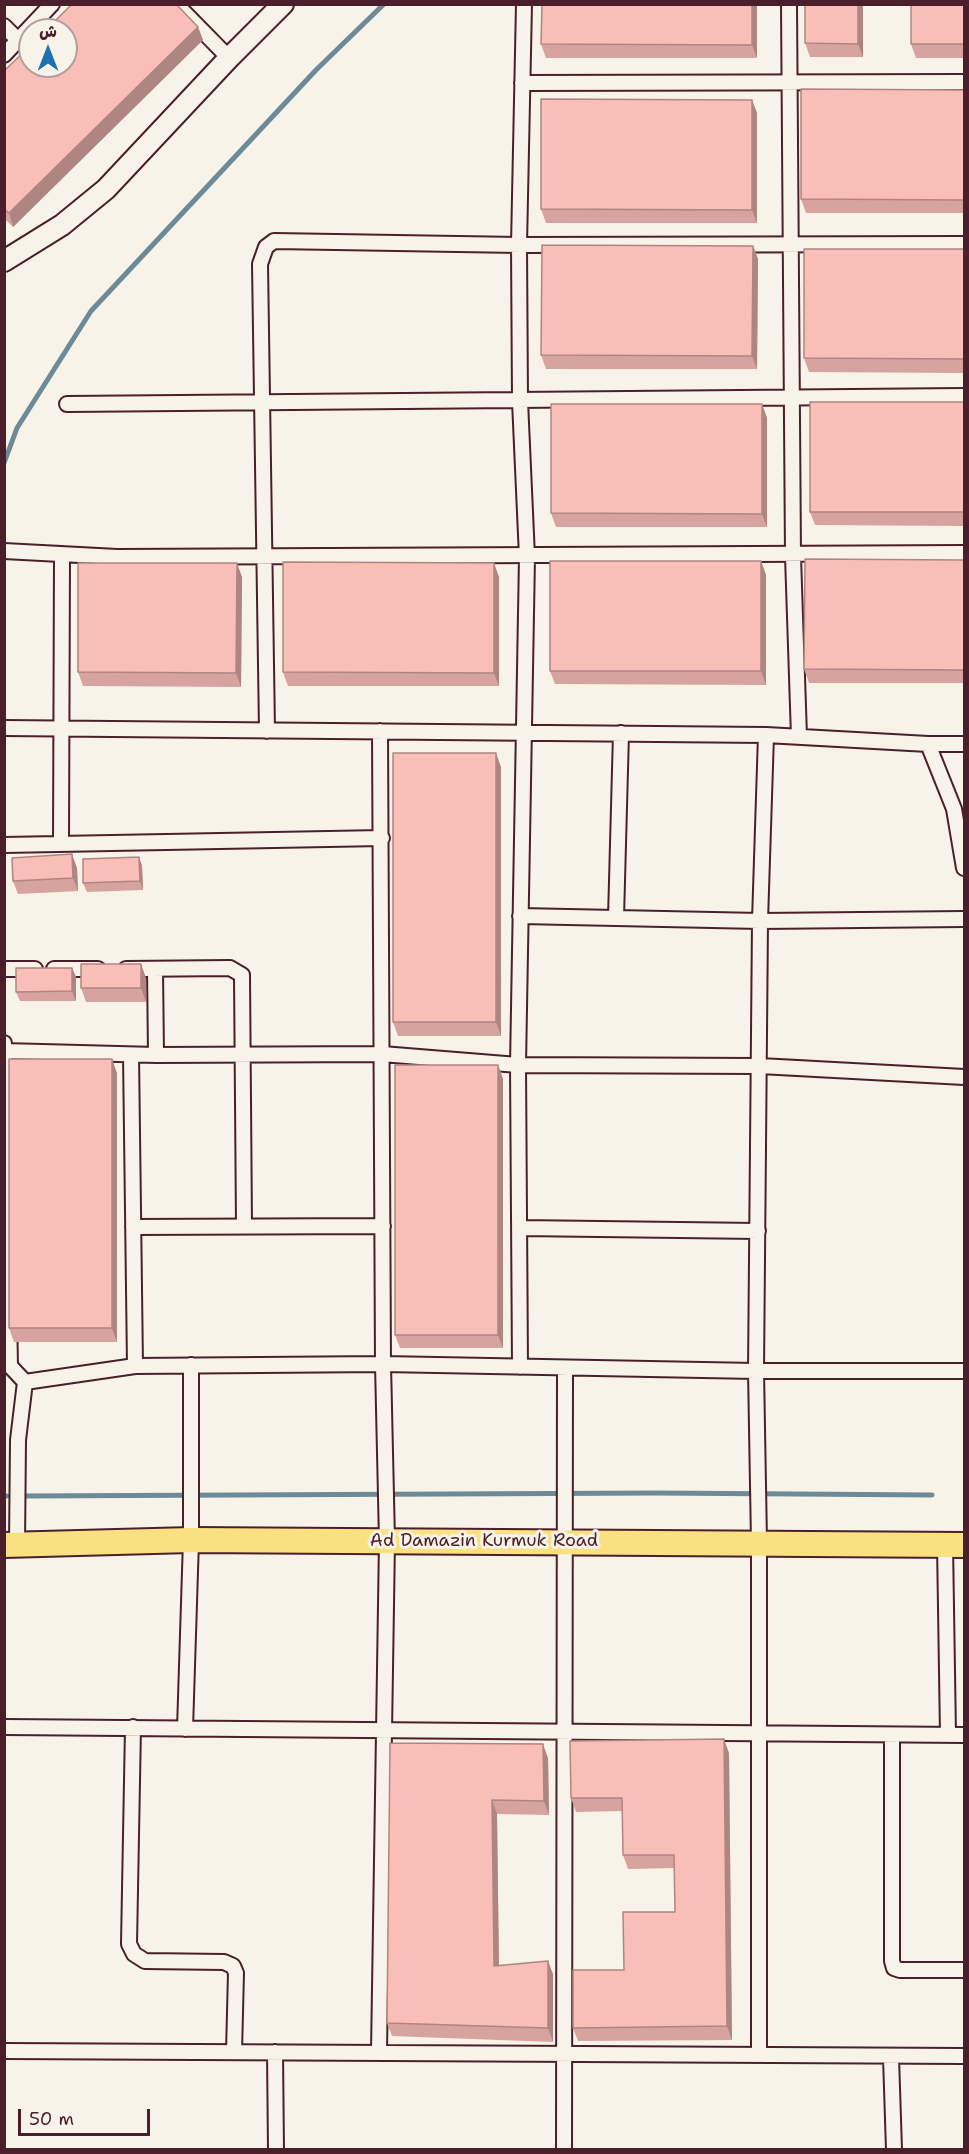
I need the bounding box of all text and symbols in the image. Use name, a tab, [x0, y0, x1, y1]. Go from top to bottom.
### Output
north arrow	[18, 18, 78, 78]
text: ش	[39, 21, 57, 42]
street label: Ad Damazin Kurmuk Road	[370, 1530, 598, 1552]
scale bar	[21, 2097, 153, 2135]
text: 50 m	[29, 2107, 74, 2131]

